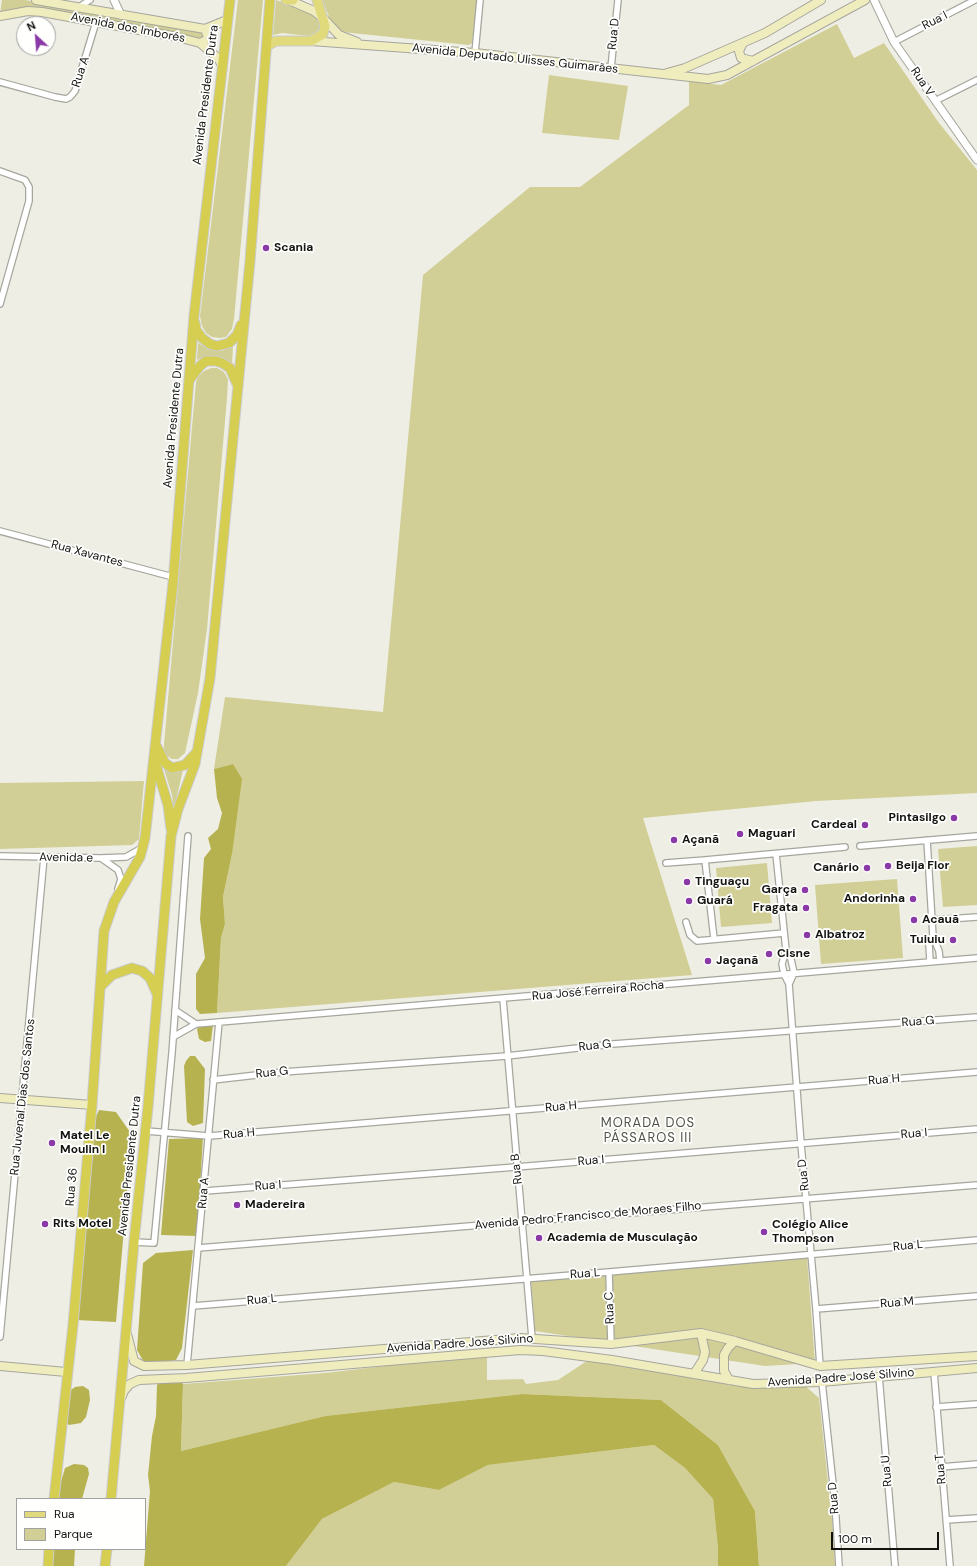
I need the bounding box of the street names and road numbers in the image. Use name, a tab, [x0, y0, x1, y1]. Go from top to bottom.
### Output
street label: Rua I	[920, 9, 950, 33]
street label: Avenida dos Imborés	[70, 10, 186, 46]
street label: Rua D	[605, 17, 623, 51]
street label: Avenida Presidente Dutra	[190, 24, 222, 166]
street label: Avenida Deputado Ulisses Guimarães	[411, 41, 619, 77]
street label: Rua A	[69, 55, 93, 89]
street label: Rua V	[907, 65, 937, 99]
street label: Avenida Presidente Dutra	[161, 347, 187, 489]
street label: Rua Xavantes	[49, 537, 125, 571]
street label: Avenida e	[39, 850, 93, 866]
street label: Rua José Ferreira Rocha	[531, 978, 665, 1004]
street label: Rua G	[901, 1014, 935, 1030]
street label: Rua Juvenal Dias dos Santos	[8, 1018, 38, 1176]
street label: Rua G	[578, 1037, 612, 1055]
street label: Rua G	[255, 1064, 289, 1082]
street label: Rua H	[867, 1071, 901, 1089]
street label: Avenida Presidente Dutra	[115, 1095, 145, 1237]
street label: Rua H	[544, 1098, 578, 1116]
street label: Rua H	[222, 1125, 256, 1143]
street label: Rua I	[900, 1126, 928, 1142]
street label: Rua B	[508, 1153, 526, 1185]
street label: Rua I	[577, 1153, 605, 1169]
street label: Rua D	[795, 1158, 813, 1192]
street label: Rua 36	[63, 1167, 81, 1207]
street label: Rua A	[195, 1177, 213, 1209]
street label: Rua I	[254, 1178, 282, 1194]
street label: Avenida Pedro Francisco de Moraes Filho	[474, 1199, 702, 1233]
street label: Rua L	[892, 1238, 924, 1254]
street label: Rua L	[570, 1266, 600, 1282]
street label: Rua L	[246, 1292, 278, 1308]
street label: Rua C	[602, 1292, 618, 1324]
street label: Rua M	[880, 1294, 914, 1312]
street label: Avenida Padre José Silvino	[386, 1332, 534, 1356]
street label: Avenida Padre José Silvino	[767, 1366, 915, 1390]
street label: Rua T	[933, 1453, 949, 1485]
street label: Rua U	[878, 1455, 896, 1487]
street label: Rua D	[825, 1481, 843, 1515]

